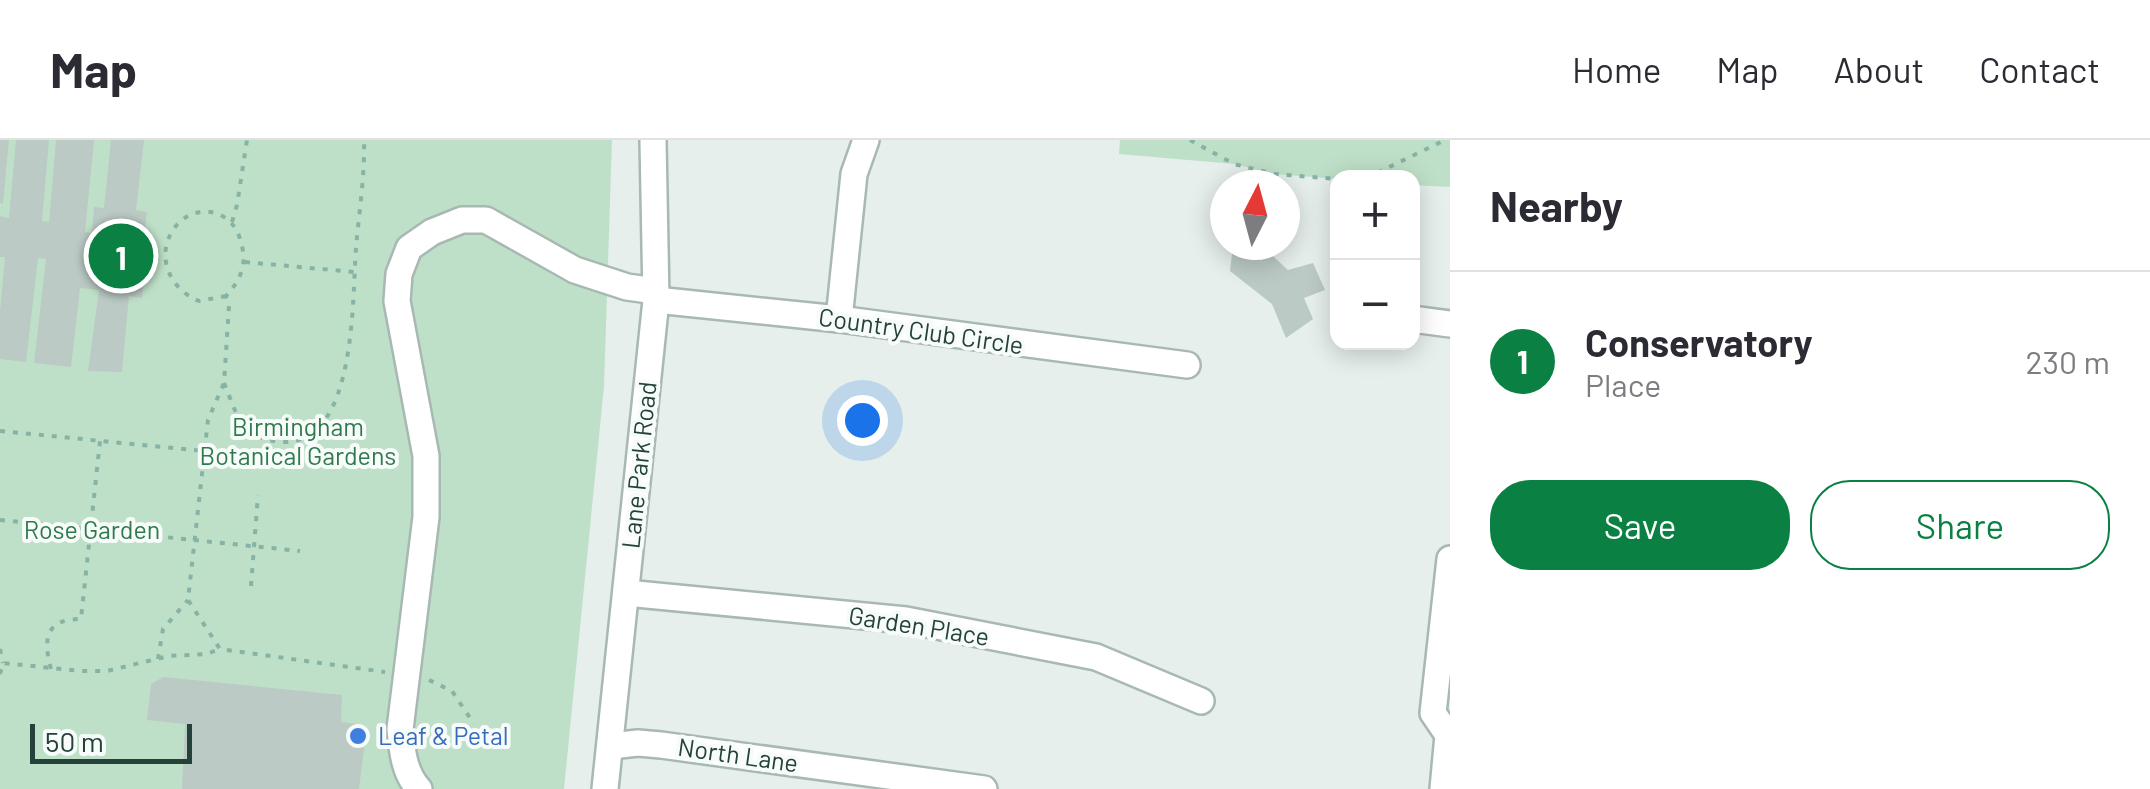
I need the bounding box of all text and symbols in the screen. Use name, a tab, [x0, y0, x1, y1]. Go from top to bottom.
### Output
text: Map	[50, 40, 137, 98]
text: Home	[1572, 48, 1661, 90]
text: Map	[1716, 48, 1779, 90]
text: About	[1834, 48, 1924, 90]
text: Contact	[1979, 48, 2100, 90]
north arrow	[1210, 170, 1300, 260]
map controls	[1330, 170, 1420, 350]
button: +	[1330, 170, 1420, 260]
text: Nearby	[1490, 180, 1623, 230]
pin: 1	[88, 218, 154, 294]
button: −	[1330, 260, 1420, 350]
street label: Country Club Circle	[817, 301, 1026, 359]
text: Conservatory	[1585, 319, 1813, 365]
text: 1	[1517, 342, 1528, 380]
text: 230 m	[2026, 342, 2110, 380]
text: Place	[1585, 365, 1661, 403]
street label: Lane Park Road	[614, 380, 662, 550]
your location	[837, 395, 888, 446]
park label: Birmingham Botanical Gardens	[200, 411, 396, 470]
button: Save	[1490, 480, 1790, 570]
button: Share	[1810, 480, 2110, 570]
park label: Rose Garden	[24, 514, 160, 544]
street label: Garden Place	[847, 599, 992, 651]
scale bar	[30, 719, 192, 764]
place label: Leaf & Petal	[378, 720, 509, 750]
text: 50 m	[45, 724, 104, 758]
marker: Leaf & Petal	[347, 725, 369, 747]
street label: North Lane	[676, 731, 800, 777]

